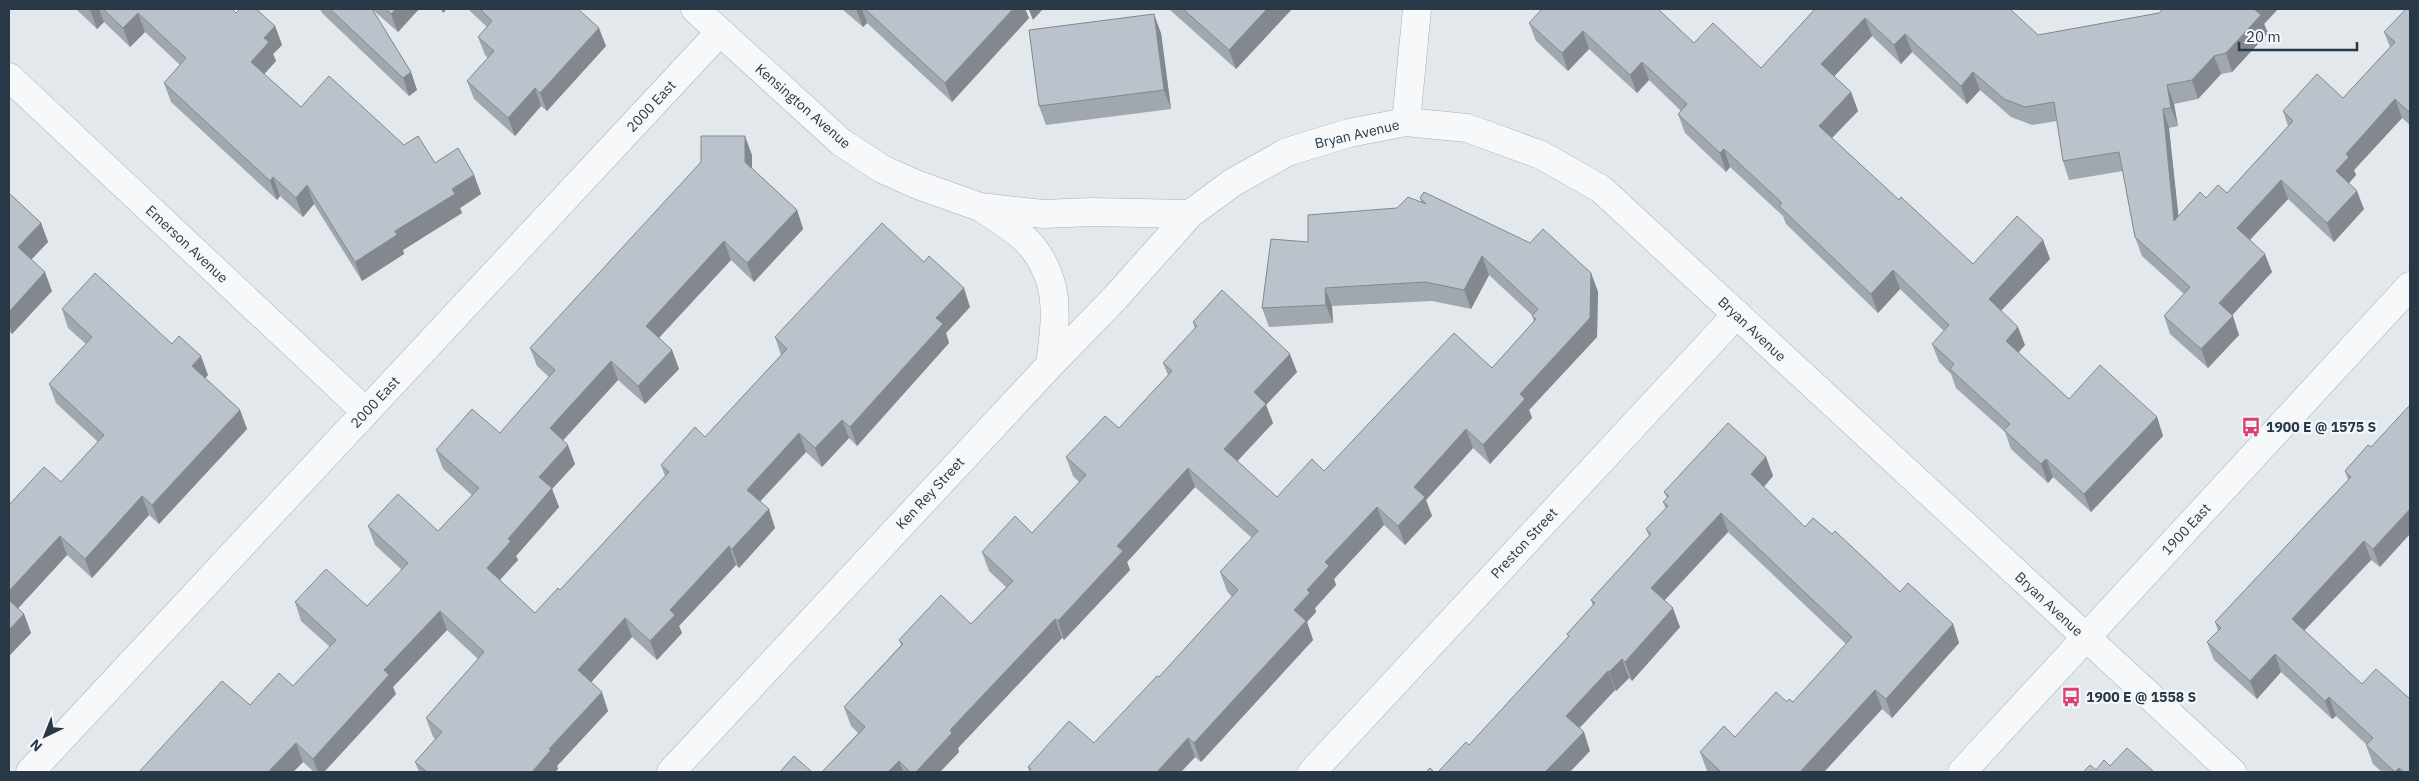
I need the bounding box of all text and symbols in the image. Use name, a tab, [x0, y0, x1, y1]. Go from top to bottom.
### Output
scale bar	[2239, 20, 2356, 52]
text: 20 m	[2246, 27, 2281, 46]
street label: Kensington Avenue	[752, 60, 855, 153]
street label: 2000 East	[623, 76, 680, 136]
street label: Bryan Avenue	[1313, 115, 1402, 153]
street label: Emerson Avenue	[142, 201, 232, 287]
street label: Bryan Avenue	[1714, 293, 1790, 365]
street label: 2000 East	[347, 372, 404, 432]
bus stop icon: 1900 E @ 1575 S	[2240, 416, 2262, 438]
place label: 1900 E @ 1575 S	[2266, 418, 2377, 436]
street label: Ken Rey Street	[892, 453, 968, 533]
street label: 1900 East	[2158, 499, 2215, 559]
street label: Preston Street	[1487, 504, 1561, 582]
street label: Bryan Avenue	[2011, 568, 2087, 640]
bus stop icon: 1900 E @ 1558 S	[2060, 686, 2082, 708]
place label: 1900 E @ 1558 S	[2086, 688, 2197, 706]
north arrow	[20, 711, 70, 761]
text: N	[26, 735, 46, 756]

